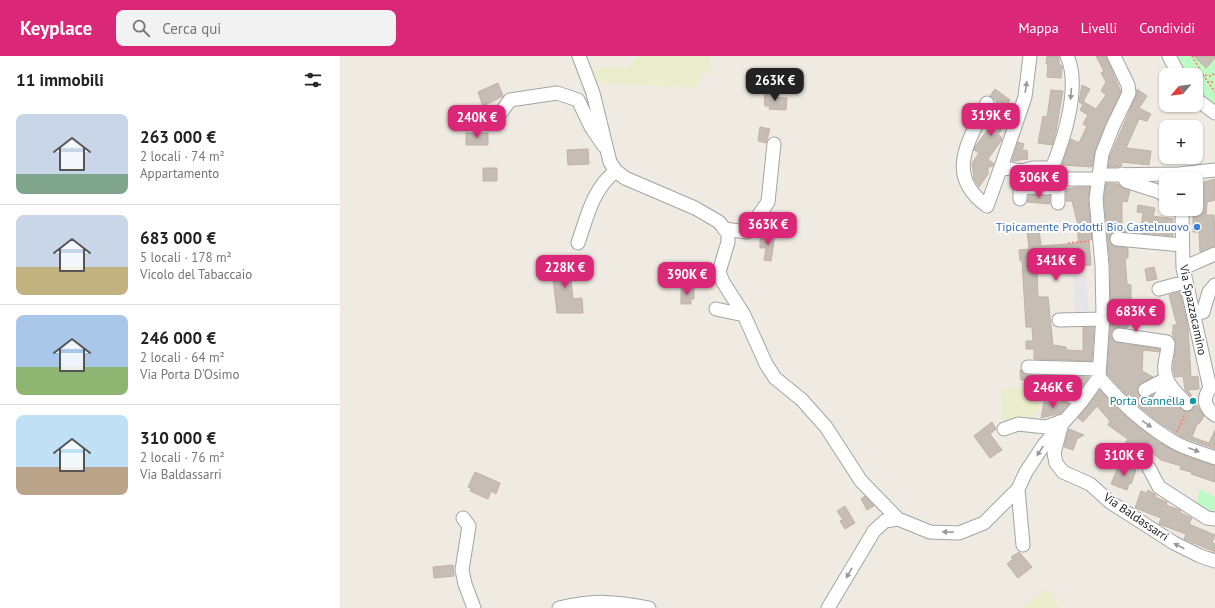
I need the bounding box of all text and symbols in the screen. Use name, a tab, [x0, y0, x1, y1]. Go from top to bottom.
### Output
search box	[116, 10, 396, 46]
text: Keyplace	[20, 16, 92, 40]
icon: search	[130, 17, 152, 39]
text: Cerca qui	[162, 19, 221, 38]
text: Mappa	[1019, 19, 1059, 37]
text: Livelli	[1081, 19, 1117, 37]
text: Condividi	[1139, 19, 1195, 37]
pin: 263K €	[742, 68, 808, 102]
north arrow	[1159, 68, 1203, 112]
map controls	[1159, 68, 1203, 216]
text: 11 immobili	[16, 69, 104, 91]
icon: filters	[302, 69, 324, 91]
text: 263K €	[755, 72, 795, 89]
one-way arrow	[1024, 81, 1030, 93]
one-way arrow	[1068, 88, 1075, 100]
pin: 319K €	[958, 103, 1024, 137]
pin: 240K €	[444, 105, 510, 139]
text: 319K €	[971, 107, 1011, 124]
text: 240K €	[457, 109, 497, 126]
button: +	[1159, 120, 1203, 164]
text: 263 000 €	[140, 126, 216, 148]
icon: home	[48, 130, 96, 178]
text: 2 locali · 74 m²	[140, 148, 225, 165]
text: Appartamento	[140, 165, 219, 182]
pin: 306K €	[1006, 165, 1072, 199]
text: 306K €	[1019, 169, 1059, 186]
button: −	[1159, 172, 1203, 216]
pin: 363K €	[735, 212, 801, 246]
text: 363K €	[748, 216, 788, 233]
place label: Tipicamente Prodotti Bio Castelnuovo	[996, 219, 1189, 234]
marker: Tipicamente Prodotti Bio Castelnuovo	[1192, 222, 1202, 232]
text: 683 000 €	[140, 227, 216, 249]
icon: home	[48, 231, 96, 279]
pin: 341K €	[1023, 248, 1089, 282]
text: 5 locali · 178 m²	[140, 249, 232, 266]
text: 341K €	[1036, 252, 1076, 269]
pin: 228K €	[532, 255, 598, 289]
text: 228K €	[545, 259, 585, 276]
pin: 390K €	[654, 262, 720, 296]
street label: Via Spazzacamino	[1176, 262, 1210, 356]
text: Vicolo del Tabaccaio	[140, 266, 252, 283]
text: 390K €	[667, 266, 707, 283]
pin: 683K €	[1103, 299, 1169, 333]
text: 683K €	[1116, 303, 1156, 320]
text: 246 000 €	[140, 327, 216, 349]
icon: home	[48, 331, 96, 379]
text: 2 locali · 64 m²	[140, 349, 225, 366]
text: Via Porta D'Osimo	[140, 366, 239, 383]
pin: 246K €	[1020, 375, 1086, 409]
text: 246K €	[1033, 379, 1073, 396]
place label: Porta Cannella	[1110, 393, 1185, 408]
marker: Porta Cannella	[1188, 396, 1198, 406]
one-way arrow	[1142, 420, 1153, 428]
text: 310 000 €	[140, 427, 216, 449]
icon: home	[48, 431, 96, 479]
pin: 310K €	[1091, 443, 1157, 477]
one-way arrow	[1036, 446, 1044, 456]
text: 310K €	[1104, 447, 1144, 464]
one-way arrow	[1188, 448, 1200, 454]
text: 2 locali · 76 m²	[140, 449, 225, 466]
text: Via Baldassarri	[140, 466, 222, 483]
street label: Via Baldassarri	[1100, 489, 1172, 544]
one-way arrow	[942, 529, 954, 536]
one-way arrow	[1173, 543, 1185, 549]
one-way arrow	[845, 568, 852, 579]

